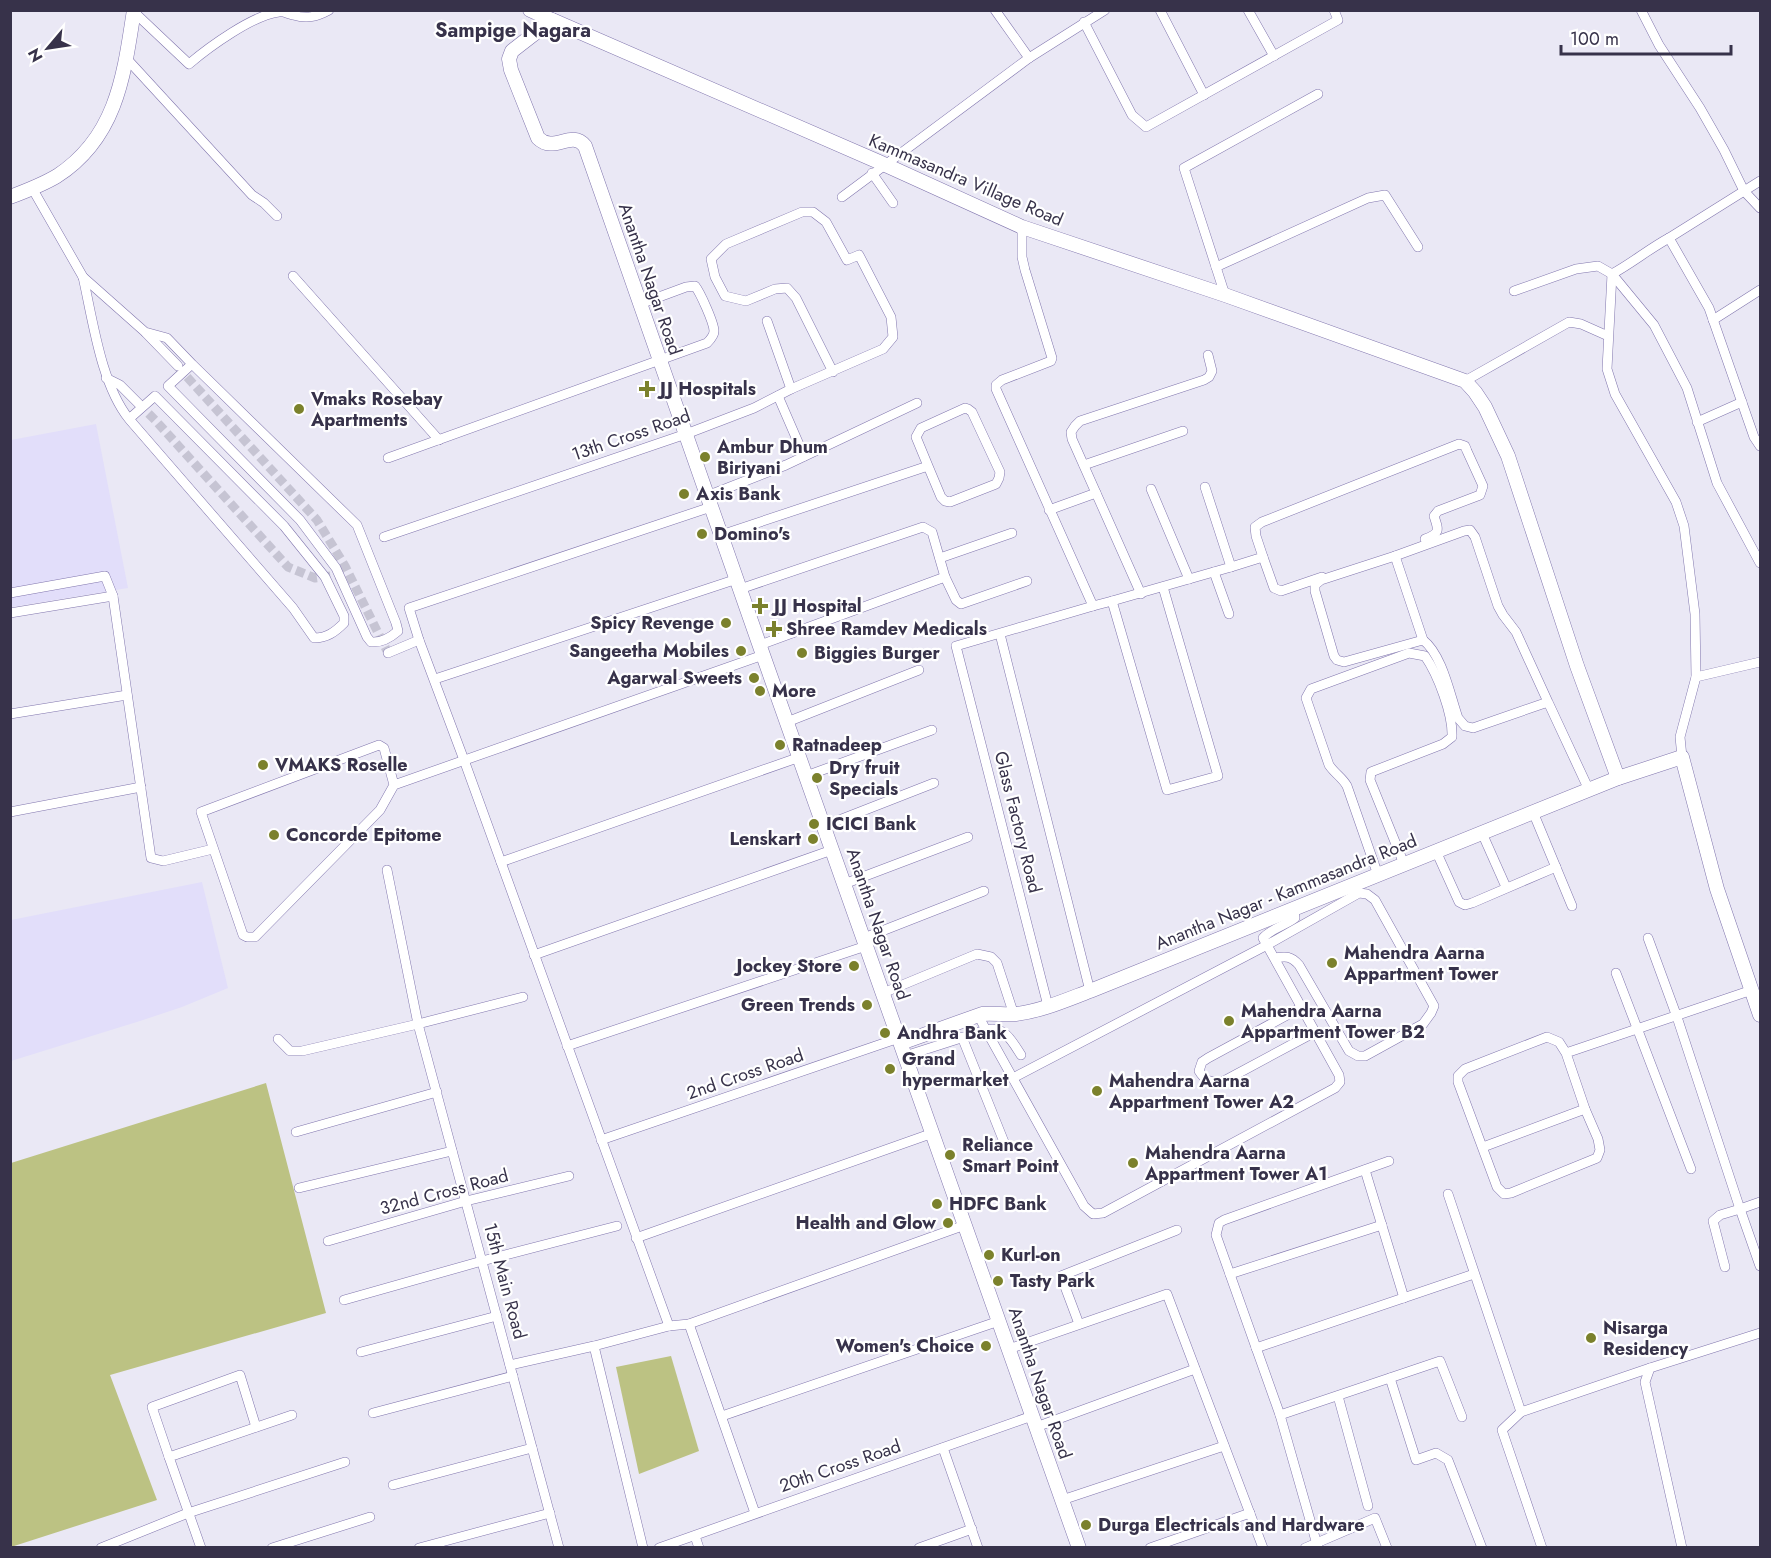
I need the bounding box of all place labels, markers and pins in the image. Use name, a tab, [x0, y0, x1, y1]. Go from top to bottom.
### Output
place label: JJ Hospitals	[657, 376, 756, 402]
marker: JJ Hospitals	[638, 380, 656, 398]
place label: Vmaks Rosebay Apartments	[310, 386, 443, 433]
marker: Vmaks Rosebay Apartments	[292, 402, 306, 416]
place label: Ambur Dhum Biriyani	[716, 434, 828, 481]
marker: Ambur Dhum Biriyani	[698, 450, 712, 464]
place label: Axis Bank	[695, 481, 781, 507]
marker: Axis Bank	[677, 487, 691, 501]
place label: Domino's	[714, 521, 790, 547]
marker: Domino's	[695, 527, 709, 541]
place label: JJ Hospital	[771, 593, 862, 619]
marker: JJ Hospital	[751, 597, 769, 615]
place label: Spicy Revenge	[590, 610, 714, 636]
marker: Spicy Revenge	[719, 616, 733, 630]
place label: Shree Ramdev Medicals	[786, 616, 987, 642]
marker: Shree Ramdev Medicals	[767, 622, 781, 636]
place label: Sangeetha Mobiles	[569, 638, 729, 664]
place label: Biggies Burger	[814, 640, 940, 666]
marker: Sangeetha Mobiles	[734, 644, 748, 658]
marker: Biggies Burger	[795, 646, 809, 660]
place label: Agarwal Sweets	[606, 665, 742, 691]
marker: Agarwal Sweets	[747, 671, 761, 685]
place label: More	[772, 678, 816, 704]
marker: More	[753, 684, 767, 698]
place label: Ratnadeep	[792, 732, 882, 758]
marker: Ratnadeep	[773, 738, 787, 752]
place label: VMAKS Roselle	[274, 752, 408, 778]
place label: Dry fruit Specials	[829, 755, 900, 802]
marker: VMAKS Roselle	[256, 758, 270, 772]
marker: Dry fruit Specials	[810, 771, 824, 785]
place label: ICICI Bank	[826, 811, 917, 837]
marker: ICICI Bank	[807, 817, 821, 831]
place label: Concorde Epitome	[286, 822, 442, 848]
place label: Lenskart	[729, 826, 801, 852]
marker: Concorde Epitome	[267, 828, 281, 842]
marker: Lenskart	[806, 832, 820, 846]
place label: Mahendra Aarna Appartment Tower	[1343, 940, 1499, 987]
place label: Jockey Store	[734, 953, 842, 979]
marker: Mahendra Aarna Appartment Tower	[1325, 956, 1339, 970]
marker: Jockey Store	[847, 959, 861, 973]
place label: Green Trends	[741, 992, 855, 1018]
marker: Green Trends	[860, 998, 874, 1012]
place label: Mahendra Aarna Appartment Tower B2	[1240, 998, 1425, 1045]
marker: Mahendra Aarna Appartment Tower B2	[1222, 1014, 1236, 1028]
place label: Andhra Bank	[896, 1020, 1007, 1046]
marker: Andhra Bank	[878, 1026, 892, 1040]
place label: Grand hypermarket	[902, 1046, 1009, 1093]
marker: Grand hypermarket	[883, 1062, 897, 1076]
place label: Mahendra Aarna Appartment Tower A2	[1108, 1068, 1294, 1115]
marker: Mahendra Aarna Appartment Tower A2	[1090, 1084, 1104, 1098]
place label: Reliance Smart Point	[962, 1132, 1059, 1179]
place label: Mahendra Aarna Appartment Tower A1	[1144, 1140, 1327, 1187]
marker: Reliance Smart Point	[943, 1148, 957, 1162]
marker: Mahendra Aarna Appartment Tower A1	[1126, 1156, 1140, 1170]
place label: HDFC Bank	[949, 1191, 1047, 1217]
marker: HDFC Bank	[930, 1197, 944, 1211]
place label: Health and Glow	[795, 1210, 936, 1236]
marker: Health and Glow	[941, 1216, 955, 1230]
place label: Kurl-on	[1001, 1242, 1061, 1268]
marker: Kurl-on	[982, 1248, 996, 1262]
place label: Tasty Park	[1010, 1268, 1095, 1294]
marker: Tasty Park	[991, 1274, 1005, 1288]
place label: Nisarga Residency	[1603, 1315, 1689, 1362]
marker: Nisarga Residency	[1584, 1331, 1598, 1345]
place label: Women's Choice	[836, 1333, 974, 1359]
marker: Women's Choice	[979, 1339, 993, 1353]
place label: Durga Electricals and Hardware	[1098, 1512, 1365, 1538]
marker: Durga Electricals and Hardware	[1079, 1518, 1093, 1532]

